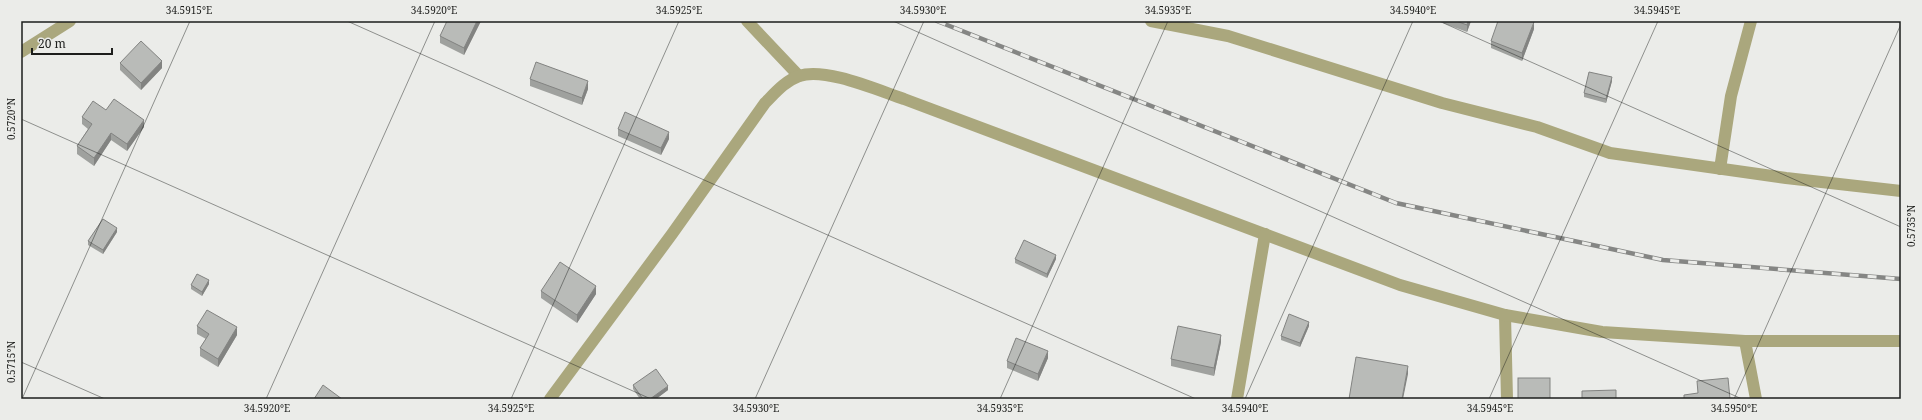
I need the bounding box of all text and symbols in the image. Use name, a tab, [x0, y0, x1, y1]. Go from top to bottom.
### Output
text: 34.5915°E	[166, 3, 212, 17]
text: 34.5920°E	[411, 3, 457, 17]
text: 34.5925°E	[656, 3, 702, 17]
text: 34.5930°E	[900, 3, 946, 17]
text: 34.5935°E	[1145, 3, 1191, 17]
text: 34.5940°E	[1390, 3, 1436, 17]
text: 34.5945°E	[1634, 3, 1680, 17]
scale bar	[32, 30, 112, 56]
text: 20 m	[38, 35, 66, 52]
text: 0.5720°N	[4, 98, 18, 140]
text: 0.5735°N	[1904, 205, 1918, 247]
text: 0.5715°N	[4, 341, 18, 383]
text: 34.5920°E	[244, 401, 290, 415]
text: 34.5925°E	[488, 401, 534, 415]
text: 34.5930°E	[733, 401, 779, 415]
text: 34.5935°E	[977, 401, 1023, 415]
text: 34.5940°E	[1222, 401, 1268, 415]
text: 34.5945°E	[1467, 401, 1513, 415]
text: 34.5950°E	[1711, 401, 1757, 415]

